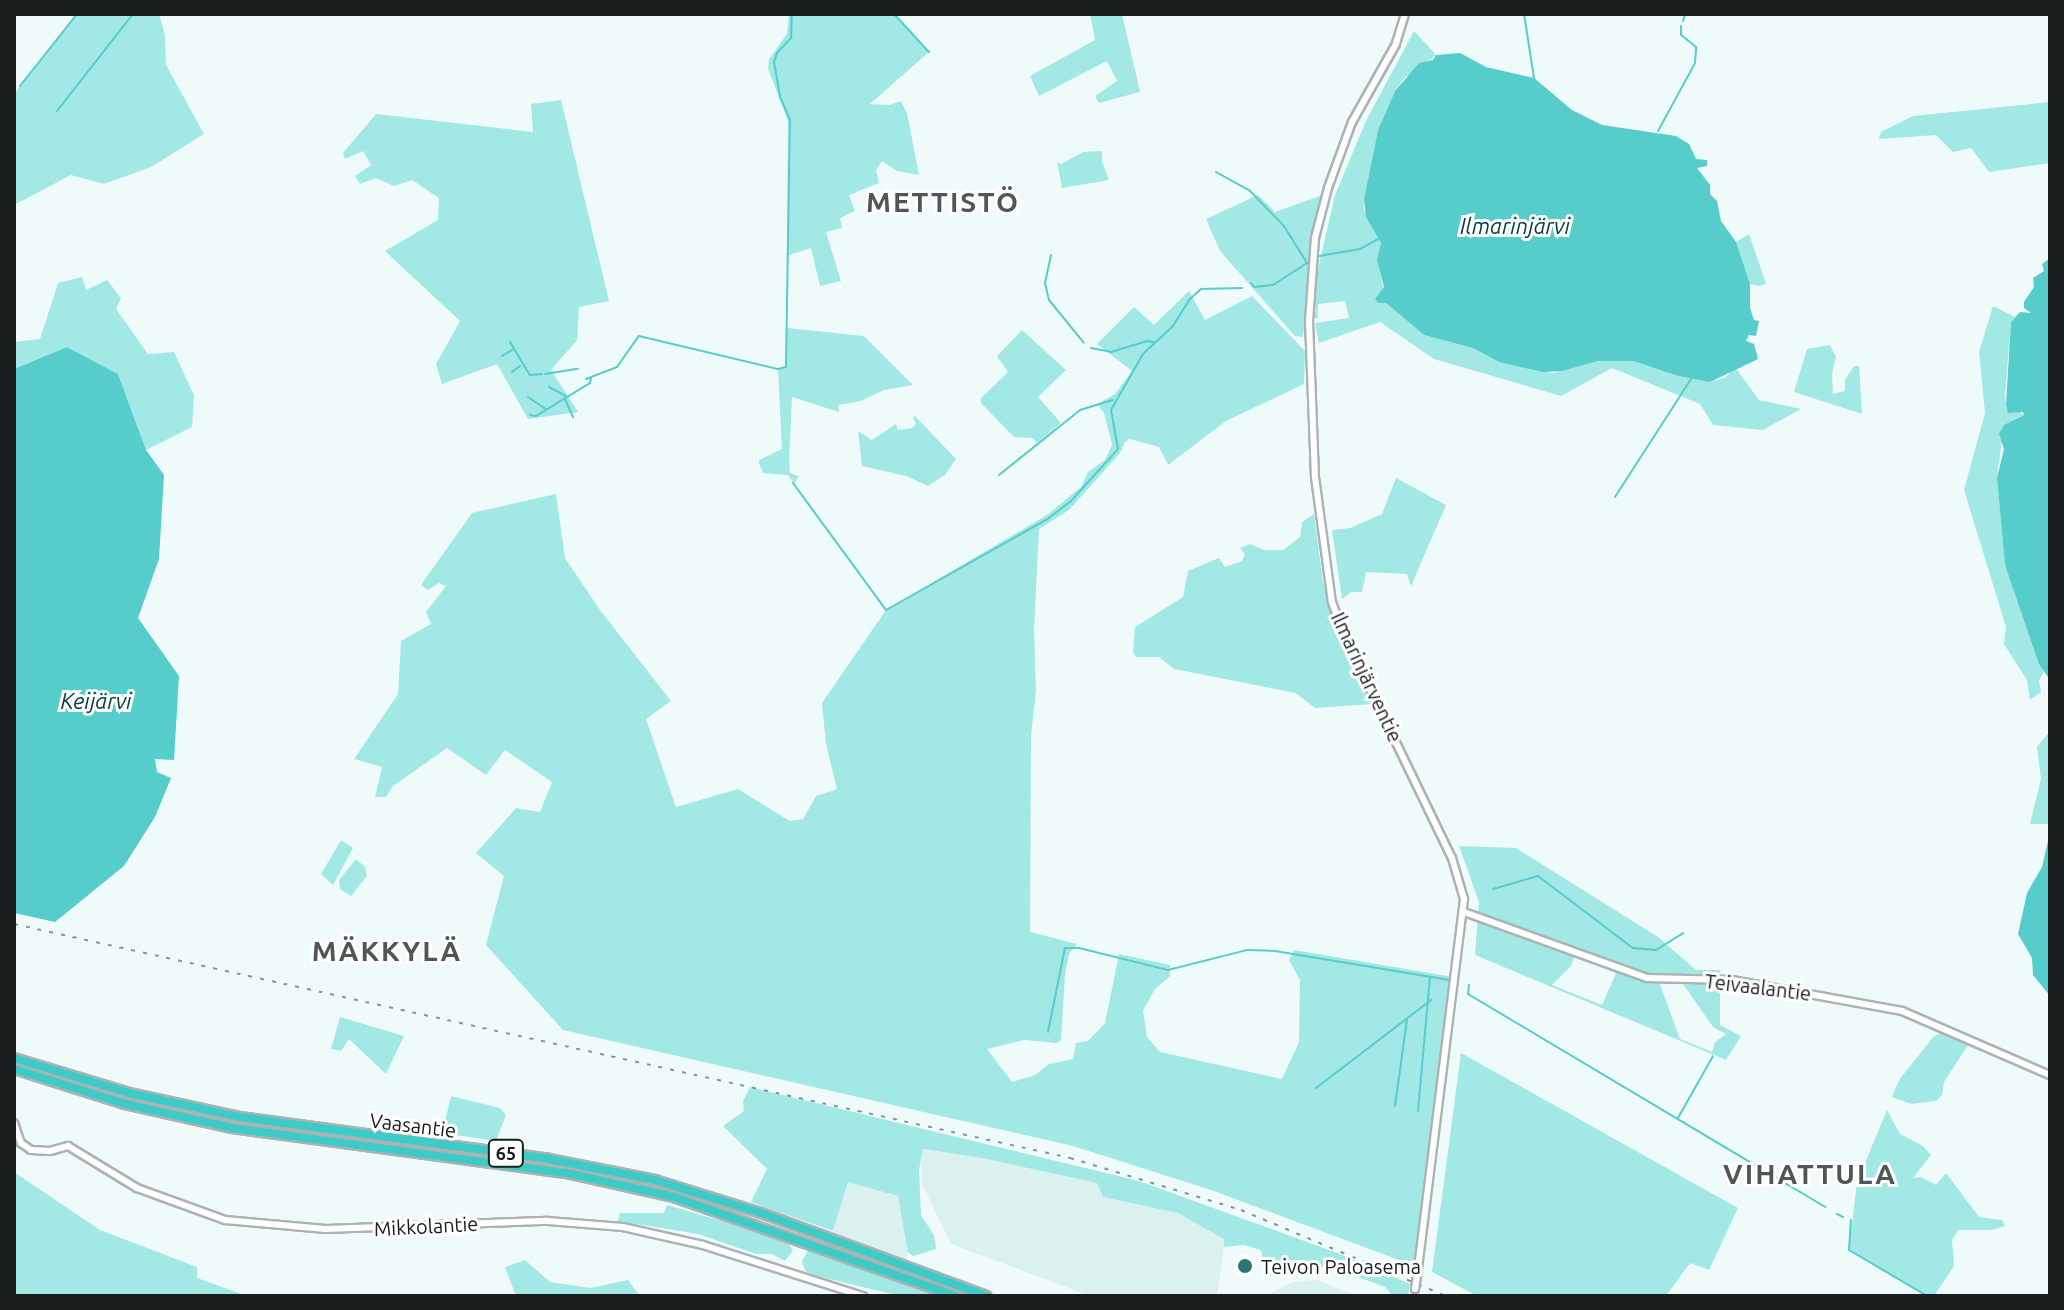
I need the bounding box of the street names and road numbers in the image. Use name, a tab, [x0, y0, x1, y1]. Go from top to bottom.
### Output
street label: Ilmarinjärventie	[1326, 608, 1408, 746]
street label: Teivaalantie	[1703, 969, 1813, 1005]
street label: Vaasantie	[368, 1108, 458, 1142]
road number: 65	[486, 1139, 526, 1167]
street label: Mikkolantie	[373, 1211, 479, 1241]

